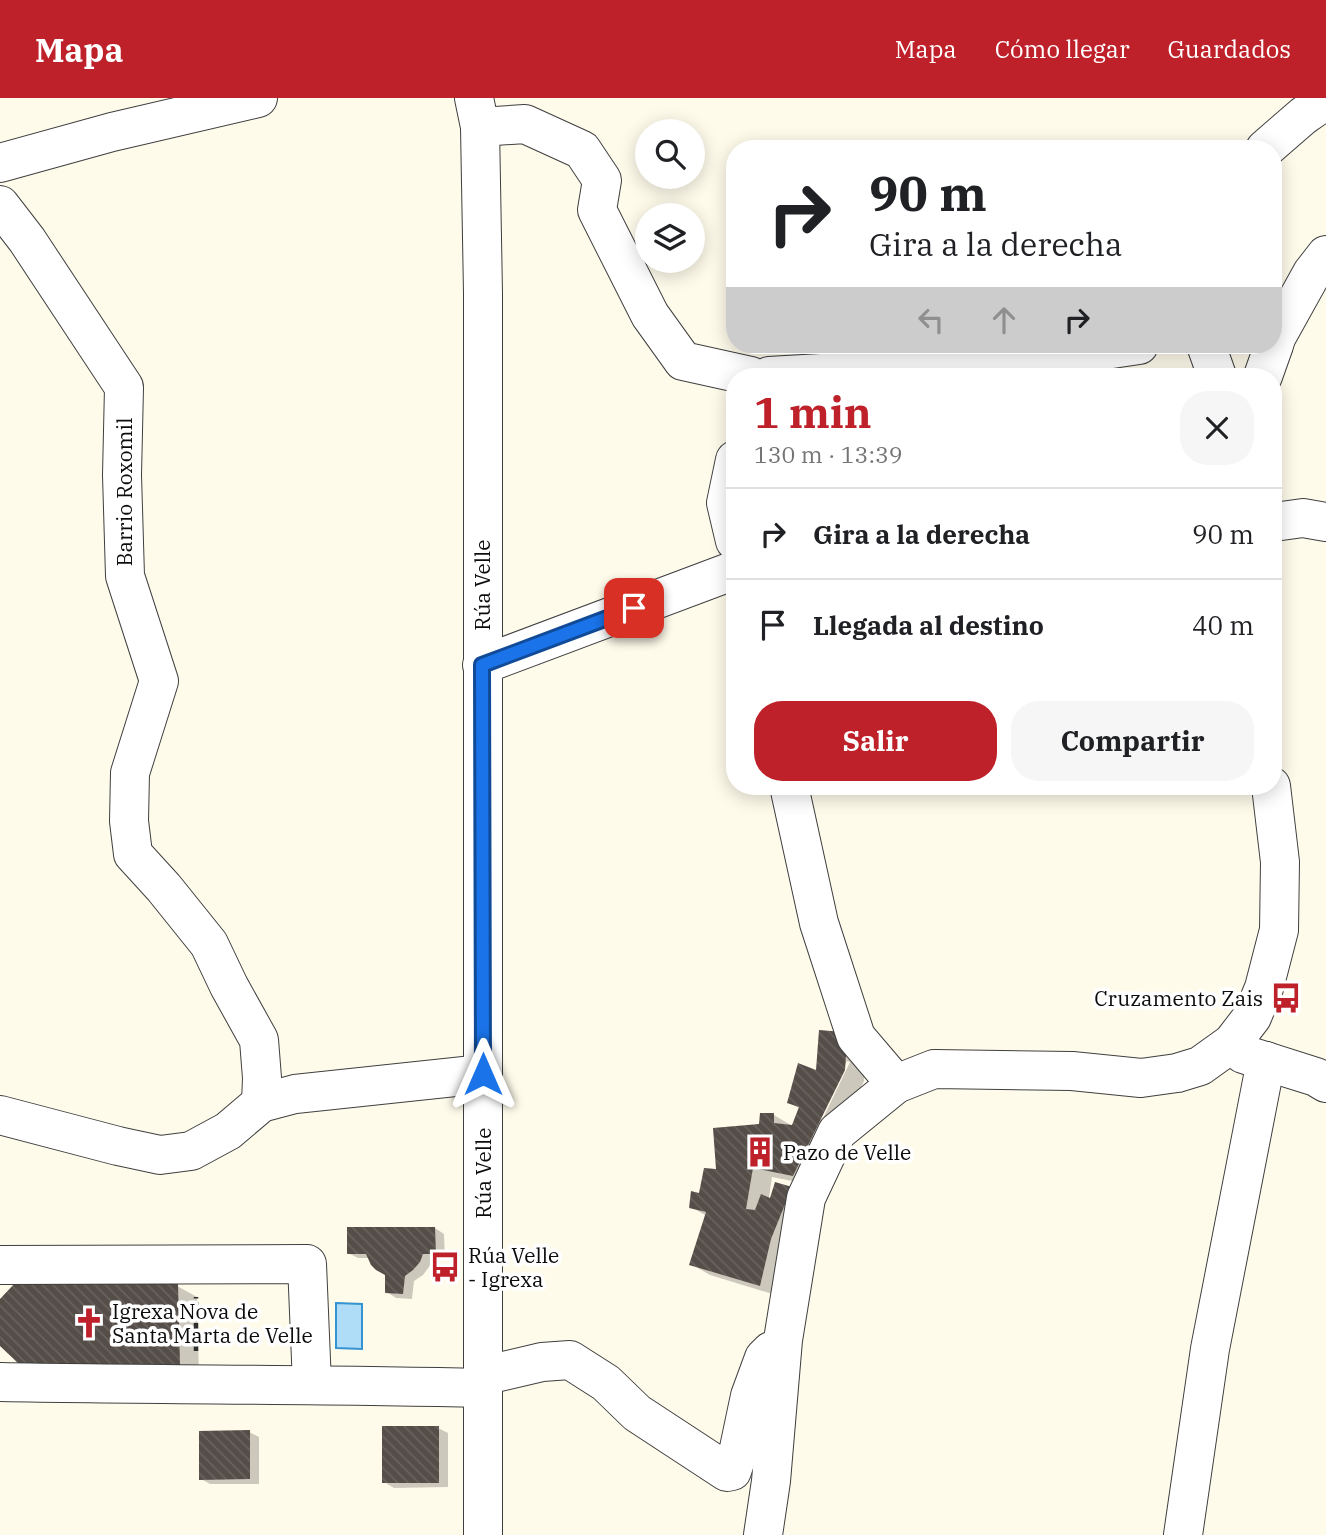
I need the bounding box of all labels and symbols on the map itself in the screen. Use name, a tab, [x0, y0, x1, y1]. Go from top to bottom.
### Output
street label: Barrio Roxomil	[110, 418, 138, 566]
street label: Rúa Velle	[468, 539, 496, 631]
pin	[604, 578, 664, 638]
bus stop icon: Cruzamento Zais	[1269, 981, 1303, 1015]
place label: Cruzamento Zais	[1094, 984, 1263, 1012]
position arrow	[446, 1037, 520, 1111]
street label: Rúa Velle	[469, 1127, 497, 1219]
building icon: Pazo de Velle	[743, 1135, 777, 1169]
place label: Pazo de Velle	[783, 1138, 911, 1166]
place label: Rúa Velle - Igrexa	[468, 1241, 559, 1293]
bus stop icon: Rúa Velle - Igrexa	[428, 1250, 462, 1284]
place label: Igrexa Nova de Santa Marta de Velle	[112, 1297, 313, 1349]
church icon: Igrexa Nova de Santa Marta de Velle	[72, 1306, 106, 1340]

